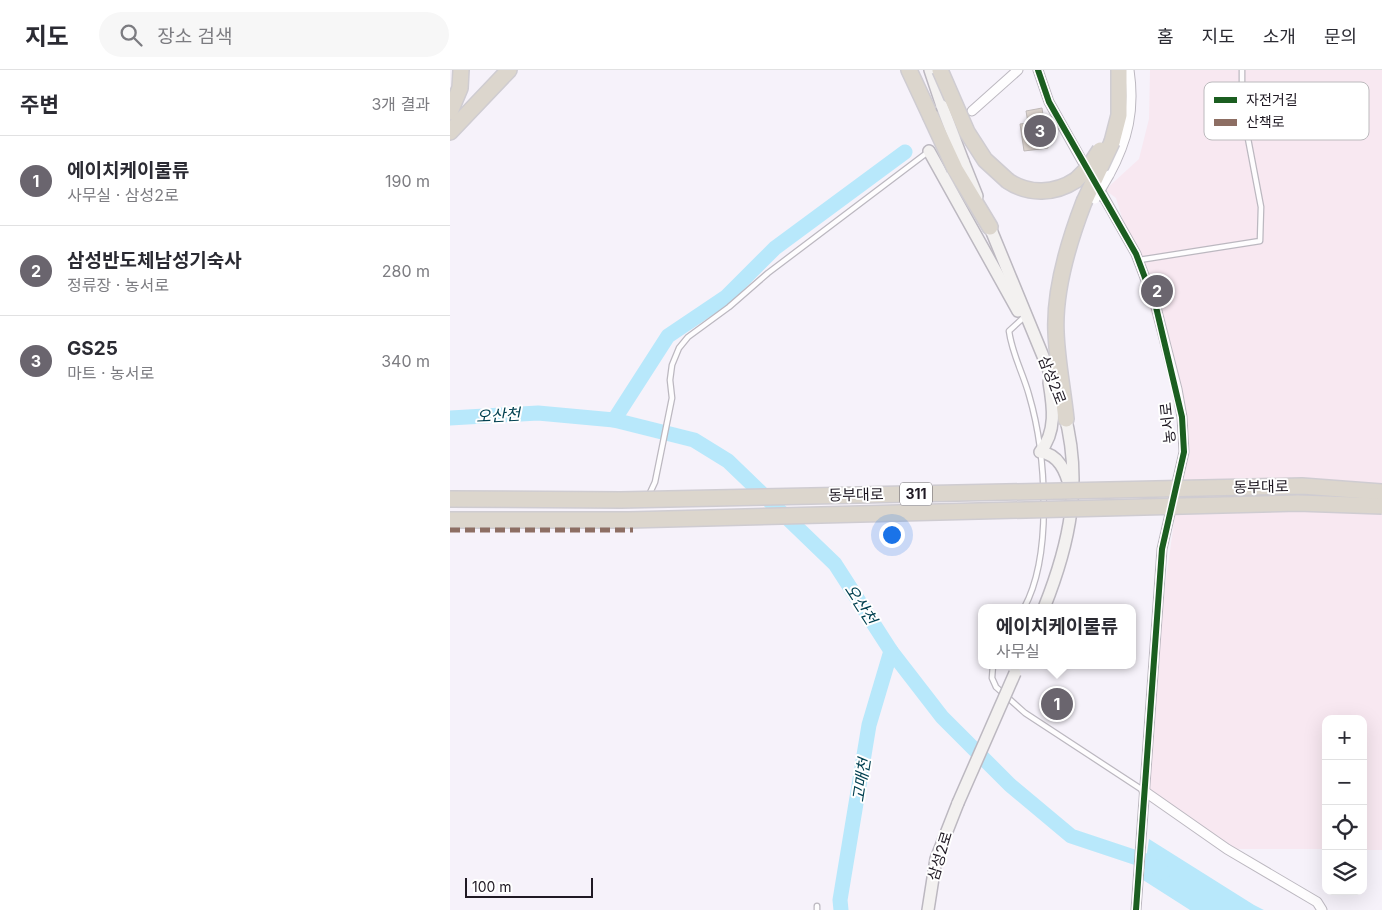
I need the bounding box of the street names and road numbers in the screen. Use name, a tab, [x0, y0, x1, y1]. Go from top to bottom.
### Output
street label: 삼성2로	[1035, 353, 1070, 407]
street label: 농서로	[1156, 401, 1179, 445]
street label: 동부대로	[1233, 477, 1289, 496]
road number: 311	[900, 482, 932, 506]
street label: 동부대로	[828, 485, 884, 504]
street label: 삼성2로	[923, 829, 956, 883]

